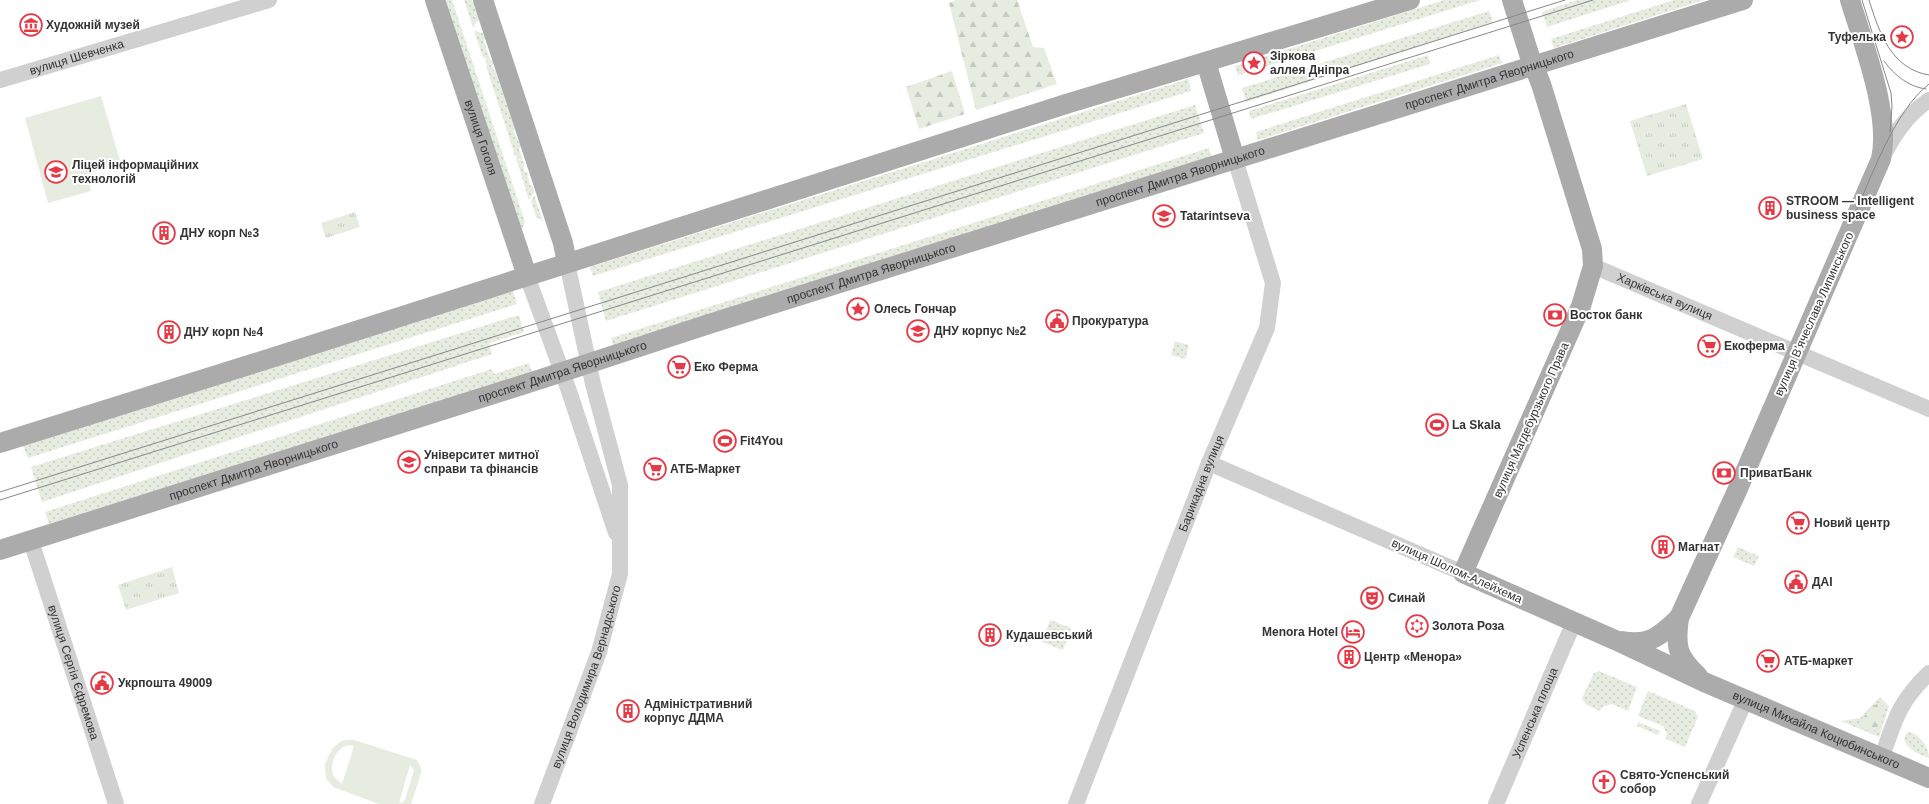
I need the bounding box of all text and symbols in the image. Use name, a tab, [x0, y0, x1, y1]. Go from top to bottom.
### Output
museum icon: Художній музей	[18, 12, 44, 38]
place label: Художній музей	[46, 18, 140, 32]
place icon: Туфелька	[1889, 24, 1915, 50]
place label: Туфелька	[1828, 30, 1886, 44]
street label: вулиця Шевченка	[28, 36, 126, 78]
street label: проспект Дмитра Яворницького	[1403, 46, 1576, 112]
place label: Зіркова аллея Дніпра	[1270, 49, 1349, 77]
place icon: Зіркова аллея Дніпра	[1241, 50, 1267, 76]
street label: вулиця Гоголя	[462, 98, 500, 177]
street label: проспект Дмитра Яворницького	[1094, 143, 1267, 209]
place label: Ліцей інформаційних технологій	[72, 158, 199, 186]
school or university icon: Ліцей інформаційних технологій	[43, 159, 69, 185]
place label: STROOM — Intelligent business space	[1786, 194, 1914, 222]
building icon: STROOM — Intelligent business space	[1757, 195, 1783, 221]
school or university icon: Tatarintseva	[1151, 203, 1177, 229]
place label: Tatarintseva	[1180, 209, 1250, 223]
building icon: ДНУ корп №3	[151, 220, 177, 246]
place label: ДНУ корп №3	[180, 226, 259, 240]
street label: вулиця Вʼячеслава Липинського	[1771, 230, 1857, 398]
street label: проспект Дмитра Яворницького	[785, 240, 958, 306]
street label: Харківська вулиця	[1615, 270, 1715, 323]
place icon: Олесь Гончар	[845, 296, 871, 322]
place label: Олесь Гончар	[874, 302, 956, 316]
bank icon: Восток банк	[1542, 302, 1568, 328]
public building icon: Прокуратура	[1044, 308, 1070, 334]
place label: Восток банк	[1570, 308, 1643, 322]
place label: Прокуратура	[1072, 314, 1149, 328]
school or university icon: ДНУ корпус №2	[905, 318, 931, 344]
building icon: ДНУ корп №4	[156, 319, 182, 345]
place label: ДНУ корпус №2	[934, 324, 1027, 338]
place label: ДНУ корп №4	[184, 325, 263, 339]
supermarket icon: Екоферма	[1696, 333, 1722, 359]
street label: проспект Дмитра Яворницького	[476, 338, 649, 405]
place label: Екоферма	[1724, 339, 1785, 353]
street label: вулиця Магдебурзького Права	[1490, 340, 1572, 500]
supermarket icon: Еко Ферма	[666, 354, 692, 380]
place label: Еко Ферма	[694, 360, 758, 374]
sports icon: La Skala	[1424, 412, 1450, 438]
place label: La Skala	[1452, 418, 1501, 432]
sports icon: Fit4You	[712, 428, 738, 454]
street label: Барикадна вулиця	[1176, 433, 1227, 534]
place label: Fit4You	[740, 434, 783, 448]
street label: проспект Дмитра Яворницького	[167, 436, 340, 503]
place label: Університет митної справи та фінансів	[424, 448, 539, 476]
school or university icon: Університет митної справи та фінансів	[396, 449, 422, 475]
supermarket icon: АТБ-Маркет	[642, 456, 668, 482]
bank icon: ПриватБанк	[1711, 460, 1737, 486]
place label: АТБ-Маркет	[670, 462, 741, 476]
place label: ПриватБанк	[1740, 466, 1813, 480]
supermarket icon: Новий центр	[1785, 510, 1811, 536]
place label: Новий центр	[1814, 516, 1890, 530]
building icon: Магнат	[1650, 534, 1676, 560]
street label: вулиця Шолом-Алейхема	[1389, 536, 1525, 606]
place label: Магнат	[1678, 540, 1720, 554]
public building icon: ДАІ	[1783, 569, 1809, 595]
place label: ДАІ	[1812, 575, 1833, 589]
street label: вулиця Володимира Вернадського	[549, 583, 624, 770]
theatre icon: Синай	[1359, 585, 1385, 611]
place label: Синай	[1388, 591, 1425, 605]
street label: вулиця Сергія Єфремова	[45, 603, 102, 742]
synagogue icon: Золота Роза	[1404, 613, 1430, 639]
hotel icon: Menora Hotel	[1340, 619, 1366, 645]
place label: Золота Роза	[1432, 619, 1505, 633]
building icon: Кудашевський	[977, 622, 1003, 648]
place label: Menora Hotel	[1262, 625, 1338, 639]
place label: Кудашевський	[1006, 628, 1093, 642]
building icon: Центр «Менора»	[1336, 644, 1362, 670]
supermarket icon: АТБ-маркет	[1755, 648, 1781, 674]
place label: Центр «Менора»	[1364, 650, 1462, 664]
place label: АТБ-маркет	[1784, 654, 1853, 668]
street label: Успенська площа	[1509, 665, 1561, 761]
public building icon: Укрпошта 49009	[89, 670, 115, 696]
place label: Укрпошта 49009	[118, 676, 213, 690]
street label: вулиця Михайла Коцюбинського	[1731, 688, 1902, 772]
place label: Адміністративний корпус ДДМА	[644, 697, 752, 725]
building icon: Адміністративний корпус ДДМА	[615, 698, 641, 724]
place label: Свято-Успенський собор	[1620, 768, 1729, 796]
church icon: Свято-Успенський собор	[1591, 769, 1617, 795]

